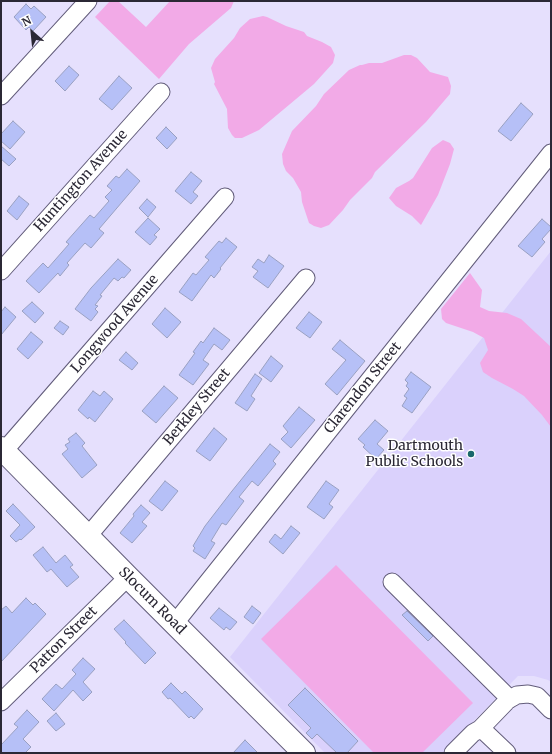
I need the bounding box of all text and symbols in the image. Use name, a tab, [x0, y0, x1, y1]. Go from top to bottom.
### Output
north arrow	[12, 12, 52, 52]
text: N	[19, 13, 34, 30]
street label: Huntington Avenue	[31, 126, 131, 236]
street label: Longwood Avenue	[68, 271, 162, 377]
street label: Clarendon Street	[321, 339, 405, 437]
street label: Berkley Street	[160, 365, 234, 449]
place label: Dartmouth Public Schools	[366, 438, 463, 470]
marker: Dartmouth Public Schools	[466, 449, 476, 459]
street label: Slocum Road	[115, 564, 189, 638]
street label: Patton Street	[27, 603, 101, 677]

